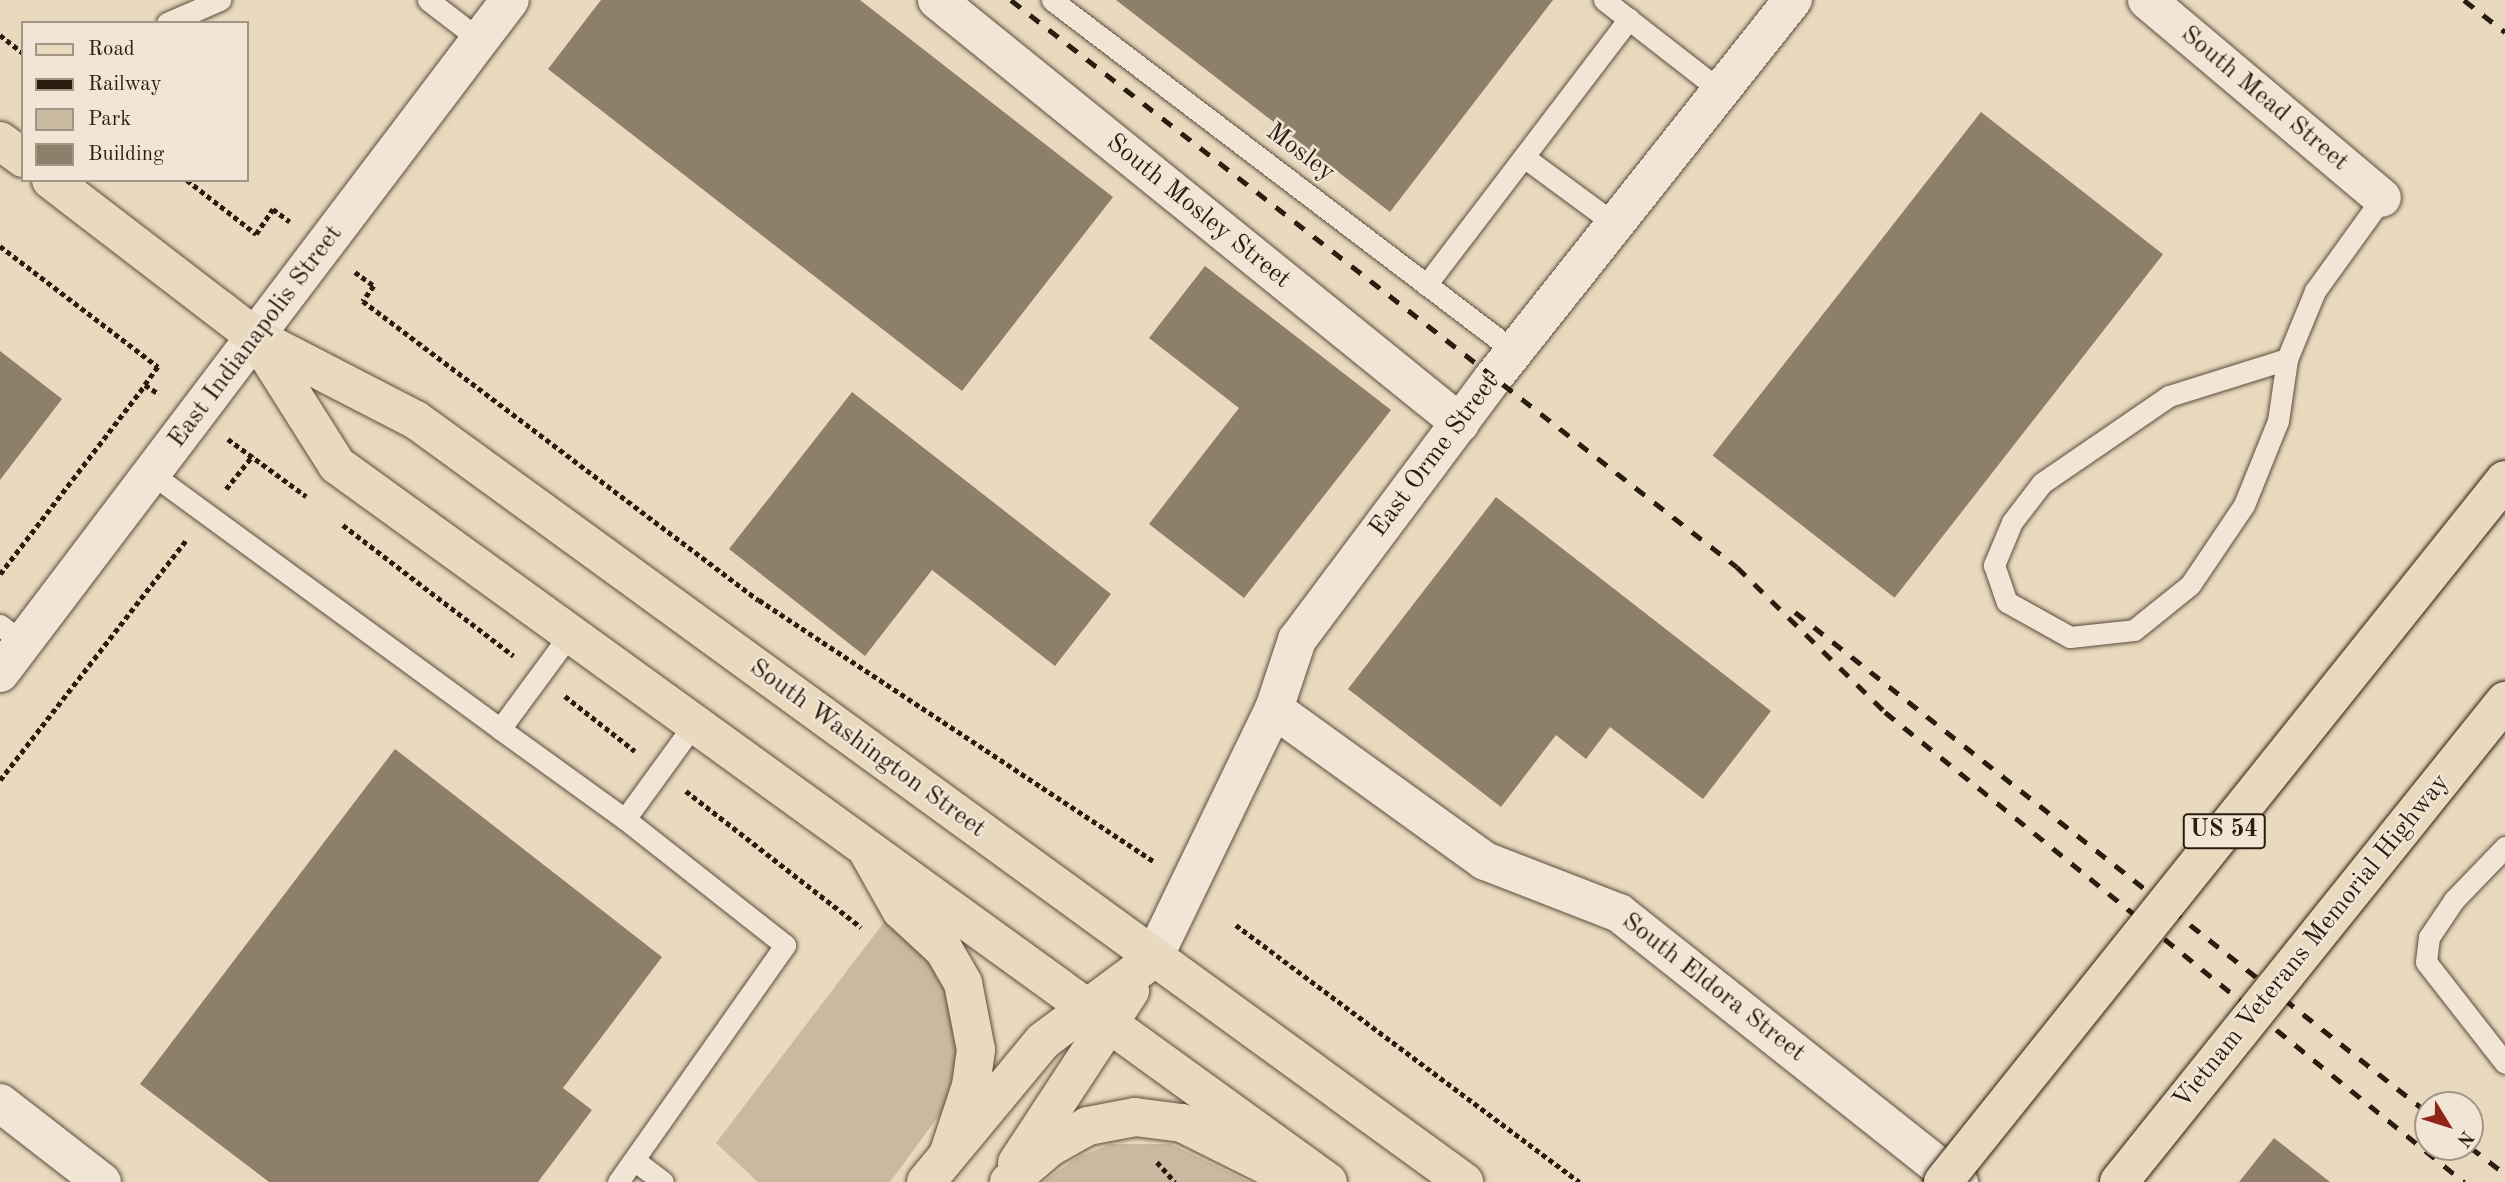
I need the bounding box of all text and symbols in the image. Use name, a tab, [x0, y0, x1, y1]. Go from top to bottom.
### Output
street label: South Mead Street	[2174, 20, 2354, 178]
legend	[21, 21, 248, 182]
text: Road	[88, 39, 135, 60]
text: Railway	[88, 74, 162, 95]
text: Park	[88, 109, 131, 130]
street label: Mosley	[1259, 117, 1341, 189]
street label: South Mosley Street	[1099, 128, 1297, 296]
text: Building	[88, 144, 164, 165]
street label: East Indianapolis Street	[162, 219, 350, 455]
street label: East Orme Street	[1364, 368, 1506, 544]
street label: South Washington Street	[743, 653, 991, 845]
street label: Vietnam Veterans Memorial Highway	[2167, 768, 2457, 1116]
road number: US 54	[2182, 810, 2266, 852]
street label: South Eldora Street	[1615, 907, 1811, 1069]
north arrow	[2414, 1091, 2484, 1161]
text: N	[2452, 1126, 2476, 1150]

